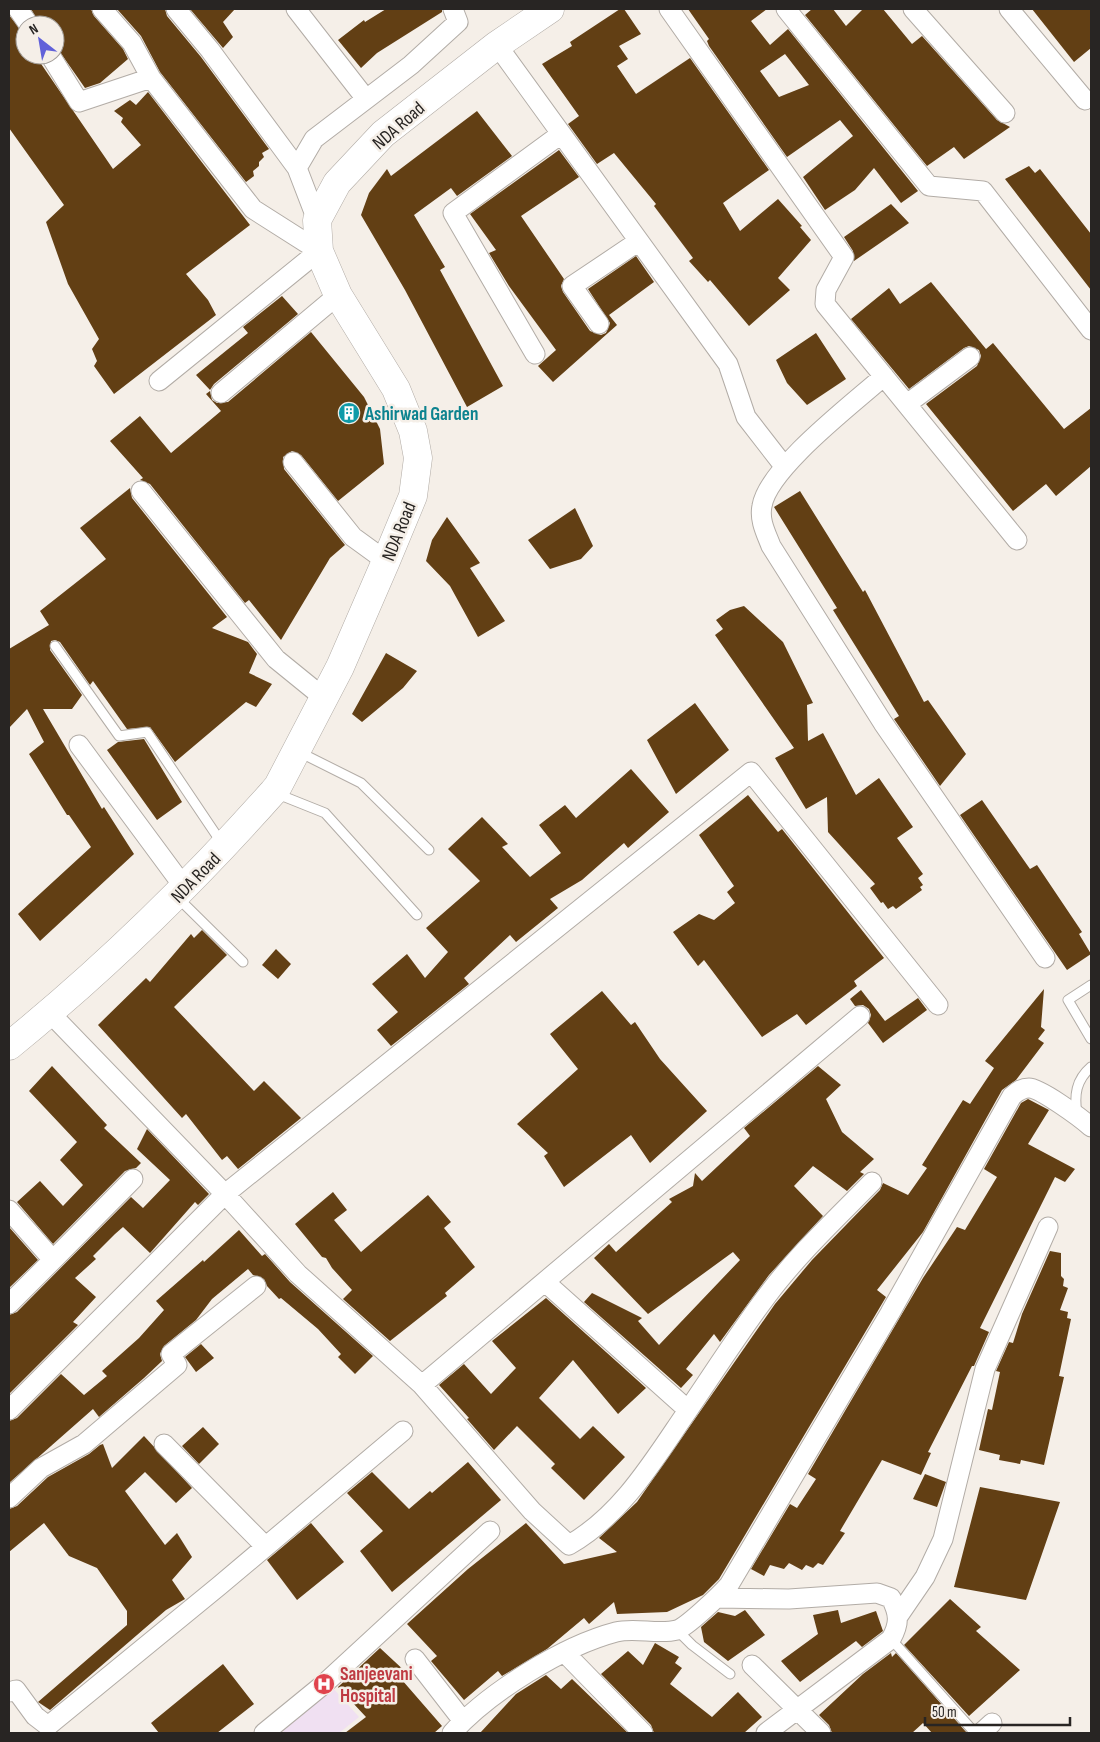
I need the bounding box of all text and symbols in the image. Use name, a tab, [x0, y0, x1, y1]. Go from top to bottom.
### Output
north arrow	[15, 15, 65, 65]
text: N	[26, 20, 41, 38]
street label: NDA Road	[368, 97, 430, 155]
building icon: Ashirwad Garden	[337, 401, 361, 425]
place label: Ashirwad Garden	[364, 403, 478, 426]
street label: NDA Road	[377, 499, 422, 564]
street label: NDA Road	[166, 848, 226, 908]
place label: Sanjeevani Hospital	[340, 1663, 413, 1708]
hospital icon: Sanjeevani Hospital	[312, 1672, 336, 1696]
scale bar	[925, 1694, 1070, 1726]
text: 50 m	[932, 1703, 957, 1722]

